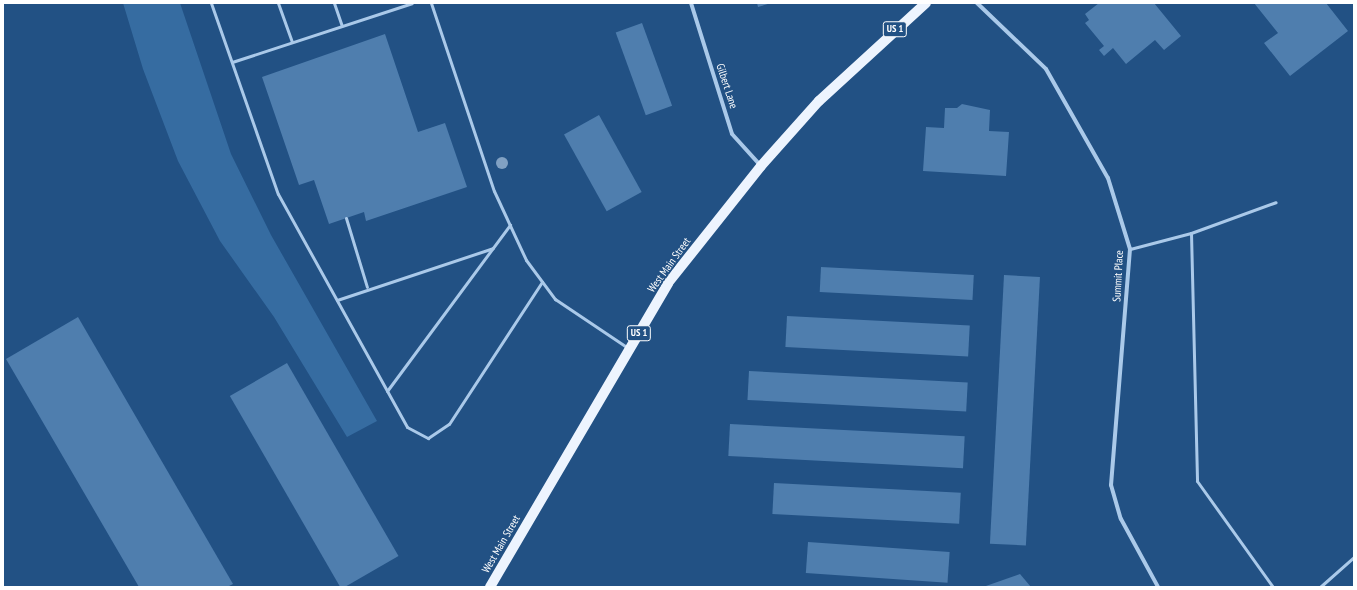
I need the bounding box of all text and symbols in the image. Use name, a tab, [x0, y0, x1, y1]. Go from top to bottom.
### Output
road number: US 1	[882, 21, 908, 37]
street label: Gilbert Lane	[714, 62, 740, 110]
street label: West Main Street	[645, 235, 693, 295]
street label: Summit Place	[1110, 250, 1126, 302]
road number: US 1	[626, 325, 652, 341]
street label: West Main Street	[479, 513, 523, 575]

